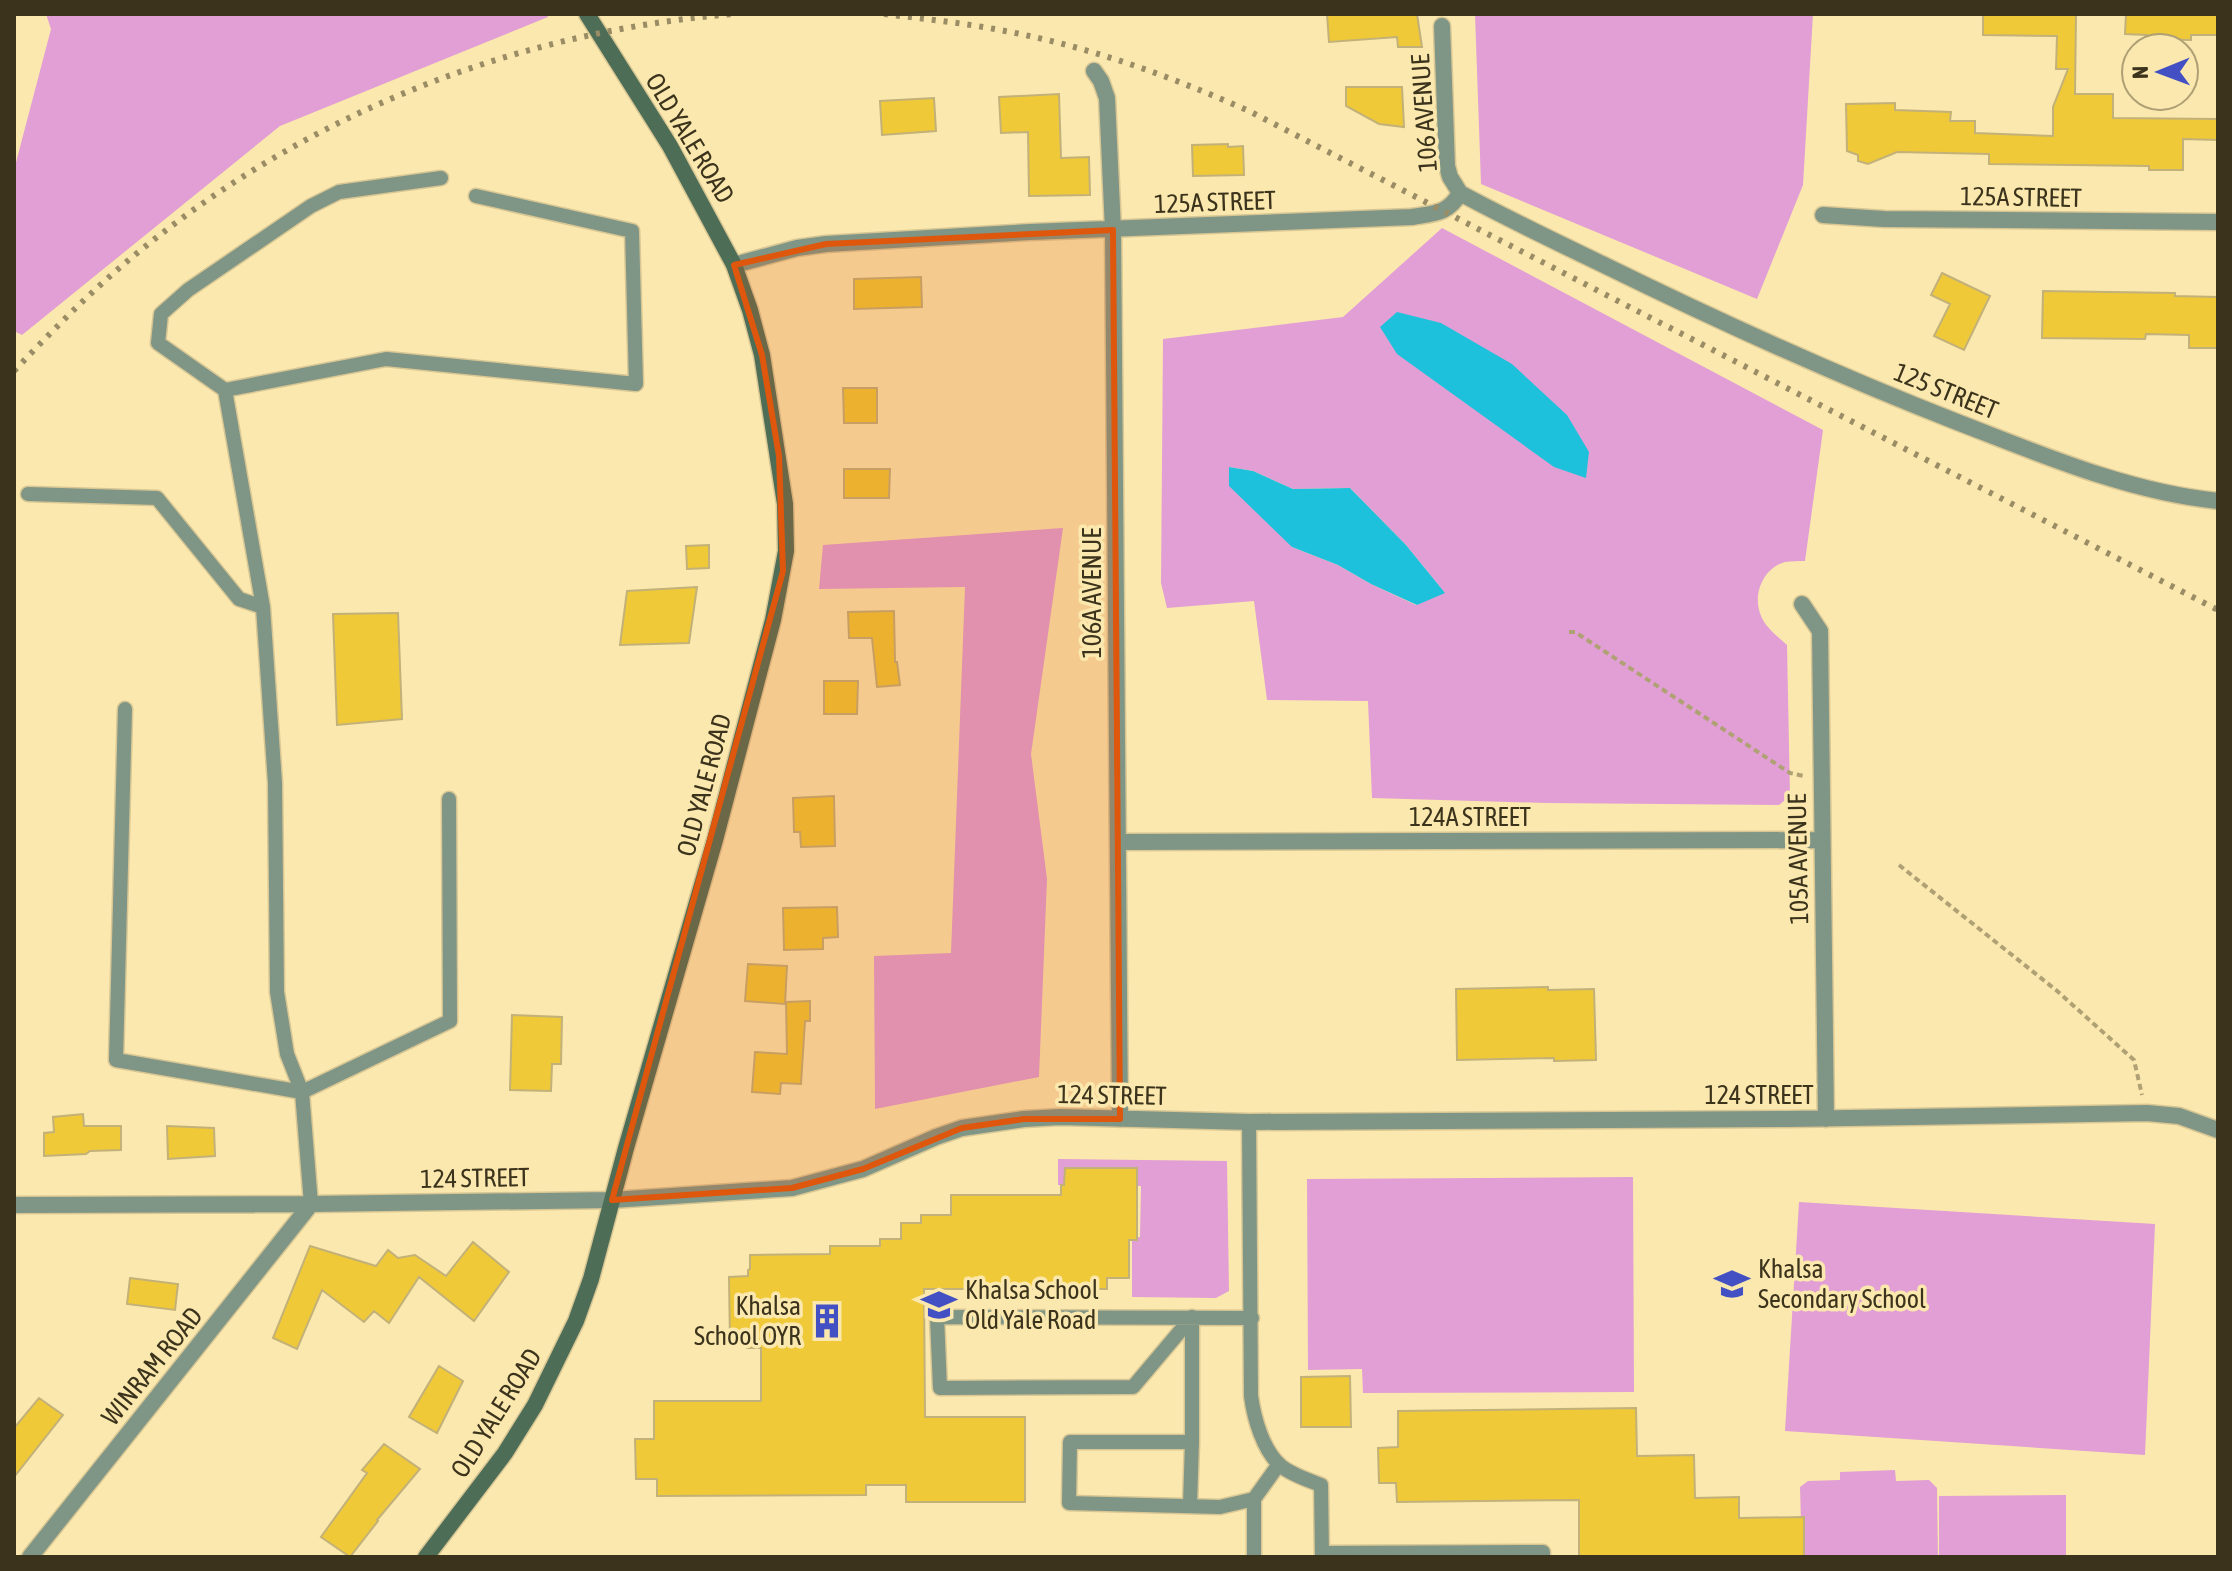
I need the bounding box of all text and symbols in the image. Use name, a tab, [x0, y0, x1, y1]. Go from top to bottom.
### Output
north arrow	[2120, 32, 2200, 112]
street label: 106 AVENUE	[1405, 53, 1443, 173]
text: N	[2127, 66, 2153, 79]
street label: OLD YALE ROAD	[639, 68, 741, 208]
street label: 125A STREET	[1960, 181, 2083, 213]
street label: 125A STREET	[1154, 185, 1277, 219]
street label: 125 STREET	[1890, 357, 2003, 426]
street label: 106A AVENUE	[1077, 528, 1107, 658]
street label: OLD YALE ROAD	[671, 710, 737, 860]
street label: 105A AVENUE	[1782, 793, 1814, 925]
street label: 124A STREET	[1409, 802, 1532, 832]
street label: 124 STREET	[1057, 1079, 1167, 1111]
street label: 124 STREET	[1704, 1080, 1814, 1110]
street label: 124 STREET	[420, 1162, 530, 1194]
place label: Khalsa Secondary School	[1758, 1254, 1926, 1314]
school or university icon: Khalsa Secondary School	[1713, 1265, 1751, 1303]
place label: Khalsa School Old Yale Road	[965, 1275, 1099, 1335]
school or university icon: Khalsa School Old Yale Road	[920, 1286, 958, 1324]
place label: Khalsa School OYR	[694, 1291, 801, 1351]
street label: WINRAM ROAD	[95, 1301, 209, 1431]
building icon: Khalsa School OYR	[808, 1302, 846, 1340]
street label: OLD YALE ROAD	[445, 1343, 547, 1483]

